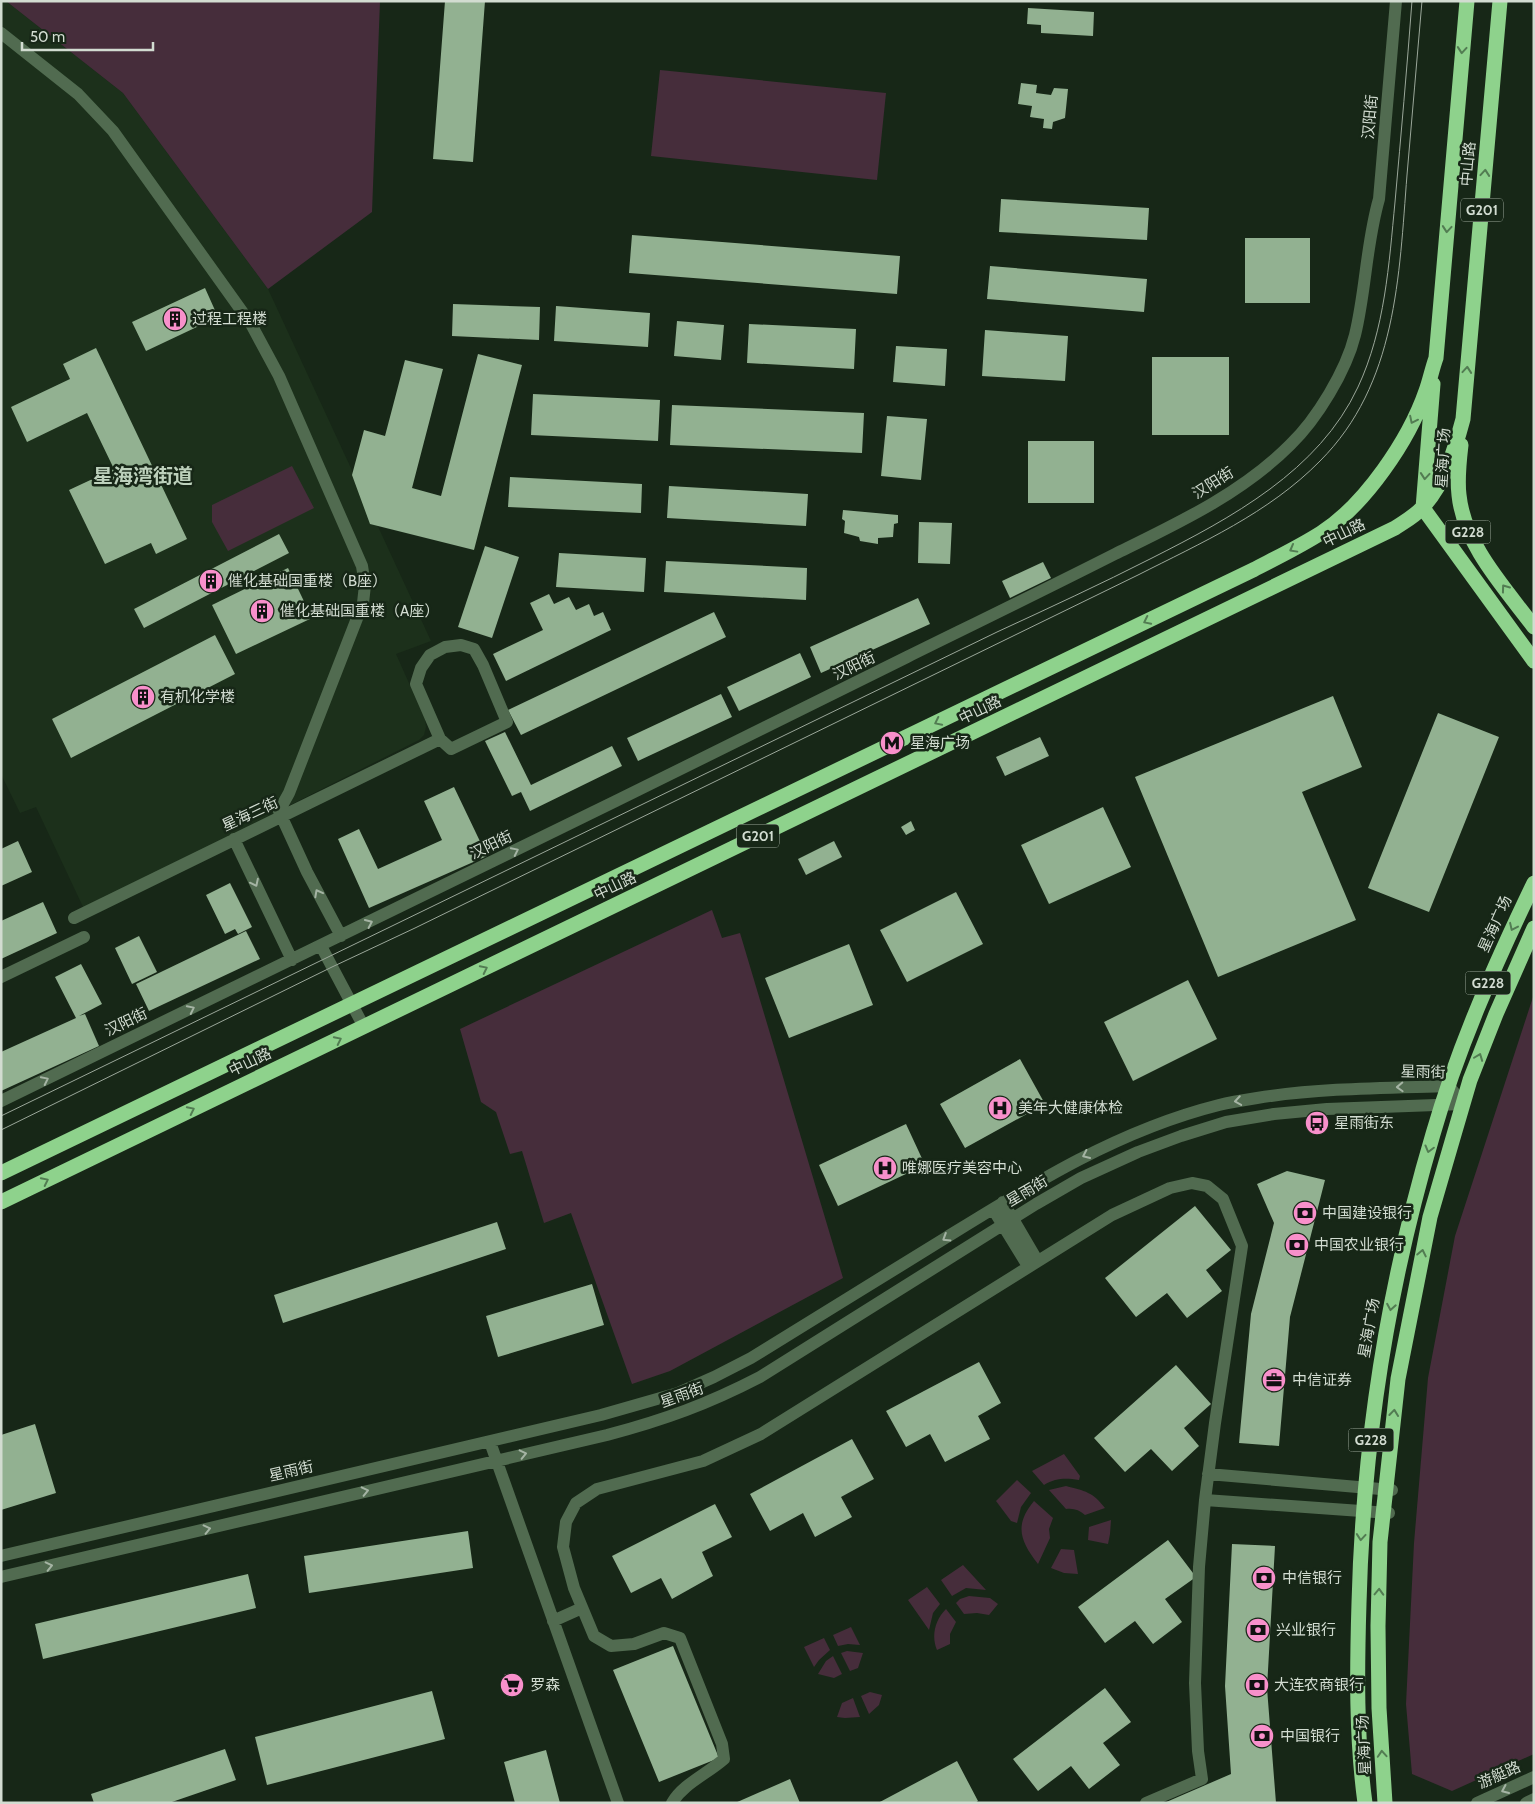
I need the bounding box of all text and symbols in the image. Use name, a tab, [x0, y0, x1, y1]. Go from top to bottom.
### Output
scale bar	[22, 20, 154, 52]
text: 50 m	[30, 28, 65, 46]
one-way arrow	[1457, 46, 1468, 54]
street label: 汉阳街	[1359, 94, 1381, 140]
street label: 中山路	[1457, 141, 1479, 187]
one-way arrow	[1479, 169, 1490, 177]
road number: G201	[1461, 198, 1503, 222]
one-way arrow	[1442, 225, 1453, 233]
building icon: 过程工程楼	[162, 306, 188, 332]
place label: 过程工程楼	[192, 310, 267, 328]
one-way arrow	[1462, 366, 1473, 374]
one-way arrow	[1409, 414, 1419, 423]
street label: 星海广场	[1432, 428, 1454, 488]
street label: 汉阳街	[1189, 463, 1237, 503]
district label: 星海湾街道	[93, 464, 193, 488]
one-way arrow	[1420, 472, 1431, 480]
street label: 中山路	[1320, 515, 1368, 551]
road number: G228	[1446, 520, 1490, 544]
one-way arrow	[1289, 543, 1298, 553]
building icon: 催化基础国重楼（B座）	[198, 568, 224, 594]
place label: 催化基础国重楼（B座）	[228, 572, 387, 590]
one-way arrow	[1502, 584, 1511, 594]
building icon: 催化基础国重楼（A座）	[249, 598, 275, 624]
place label: 催化基础国重楼（A座）	[280, 602, 439, 620]
one-way arrow	[1143, 615, 1152, 625]
street label: 汉阳街	[830, 648, 878, 684]
building icon: 有机化学楼	[130, 684, 156, 710]
place label: 有机化学楼	[160, 688, 235, 706]
street label: 中山路	[956, 692, 1004, 728]
one-way arrow	[934, 716, 943, 726]
metro station icon: 星海广场	[879, 730, 905, 756]
place label: 星海广场	[910, 734, 970, 752]
street label: 星海三街	[219, 793, 281, 835]
road number: G201	[737, 824, 779, 848]
street label: 汉阳街	[467, 827, 515, 863]
one-way arrow	[510, 847, 519, 858]
street label: 中山路	[591, 868, 639, 904]
one-way arrow	[249, 878, 259, 887]
one-way arrow	[314, 889, 324, 898]
street label: 星海广场	[1475, 893, 1515, 955]
one-way arrow	[364, 919, 373, 929]
one-way arrow	[1509, 922, 1519, 931]
one-way arrow	[479, 965, 488, 975]
road number: G228	[1466, 971, 1510, 994]
street label: 汉阳街	[102, 1004, 150, 1040]
one-way arrow	[186, 1005, 195, 1015]
one-way arrow	[333, 1035, 342, 1046]
street label: 中山路	[226, 1044, 274, 1080]
one-way arrow	[1473, 1054, 1483, 1062]
street label: 星雨街	[1400, 1063, 1446, 1081]
one-way arrow	[40, 1076, 49, 1086]
one-way arrow	[1396, 1082, 1404, 1093]
hospital icon: 美年大健康体检	[987, 1095, 1013, 1121]
one-way arrow	[1234, 1096, 1243, 1106]
place label: 美年大健康体检	[1018, 1099, 1123, 1117]
one-way arrow	[186, 1107, 195, 1117]
bus stop icon: 星雨街东	[1304, 1110, 1330, 1136]
place label: 星雨街东	[1334, 1114, 1394, 1132]
one-way arrow	[1424, 1144, 1434, 1152]
one-way arrow	[1082, 1149, 1091, 1159]
hospital icon: 唯娜医疗美容中心	[872, 1155, 898, 1181]
place label: 唯娜医疗美容中心	[902, 1159, 1022, 1177]
street label: 星雨街	[1003, 1172, 1051, 1210]
one-way arrow	[40, 1177, 49, 1187]
bank icon: 中国建设银行	[1292, 1200, 1318, 1226]
place label: 中国建设银行	[1322, 1204, 1412, 1222]
one-way arrow	[942, 1231, 951, 1241]
bank icon: 中国农业银行	[1284, 1232, 1310, 1258]
place label: 中国农业银行	[1314, 1236, 1404, 1254]
one-way arrow	[1416, 1248, 1427, 1257]
street label: 星海广场	[1355, 1297, 1383, 1359]
one-way arrow	[1386, 1302, 1396, 1311]
office icon: 中信证券	[1261, 1367, 1287, 1393]
place label: 中信证券	[1292, 1371, 1352, 1389]
street label: 星雨街	[658, 1379, 706, 1411]
one-way arrow	[1388, 1408, 1399, 1416]
road number: G228	[1348, 1428, 1394, 1452]
one-way arrow	[519, 1449, 528, 1460]
street label: 星雨街	[267, 1457, 315, 1485]
one-way arrow	[361, 1486, 370, 1497]
one-way arrow	[202, 1524, 211, 1535]
one-way arrow	[1356, 1534, 1367, 1542]
one-way arrow	[44, 1561, 53, 1572]
bank icon: 中信银行	[1251, 1565, 1277, 1591]
place label: 中信银行	[1282, 1569, 1342, 1587]
one-way arrow	[1374, 1587, 1384, 1595]
bank icon: 兴业银行	[1245, 1617, 1271, 1643]
place label: 兴业银行	[1276, 1621, 1336, 1639]
supermarket icon: 罗森	[499, 1672, 525, 1698]
bank icon: 大连农商银行	[1244, 1672, 1270, 1698]
place label: 罗森	[530, 1676, 560, 1694]
place label: 大连农商银行	[1274, 1676, 1364, 1694]
street label: 星海广场	[1353, 1715, 1375, 1775]
bank icon: 中国银行	[1249, 1723, 1275, 1749]
place label: 中国银行	[1280, 1727, 1340, 1745]
one-way arrow	[1376, 1750, 1387, 1758]
street label: 游艇路	[1475, 1758, 1523, 1792]
one-way arrow	[1501, 1784, 1510, 1794]

